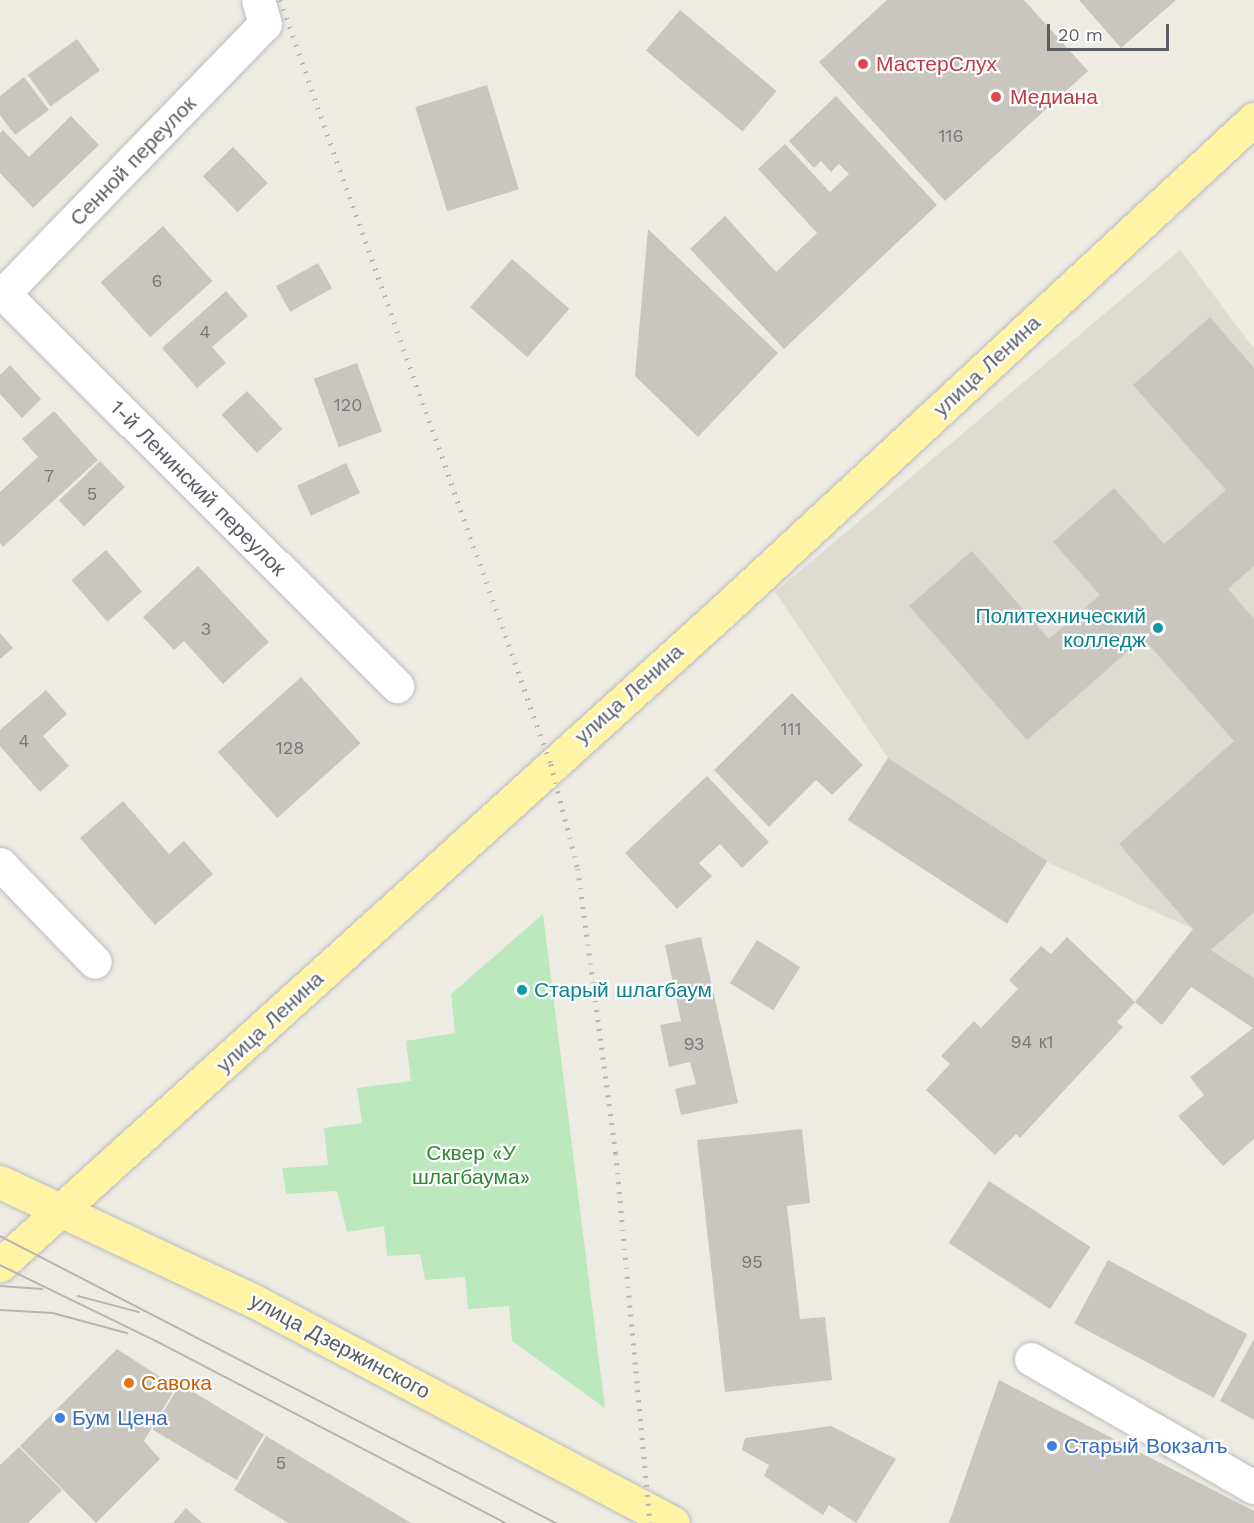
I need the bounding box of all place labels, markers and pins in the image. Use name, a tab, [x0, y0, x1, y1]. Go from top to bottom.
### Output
place label: МастерСлух	[876, 51, 997, 77]
marker: МастерСлух	[854, 55, 872, 73]
place label: Медиана	[1010, 84, 1098, 110]
marker: Медиана	[987, 88, 1005, 106]
place label: Политехнический колледж	[976, 603, 1146, 653]
marker: Политехнический колледж	[1151, 621, 1165, 635]
place label: Старый шлагбаум	[534, 977, 712, 1003]
marker: Старый шлагбаум	[515, 983, 529, 997]
place label: Савока	[141, 1370, 212, 1396]
marker: Савока	[122, 1376, 136, 1390]
place label: Бум Цена	[72, 1405, 168, 1431]
marker: Бум Цена	[53, 1411, 67, 1425]
place label: Старый Вокзалъ	[1064, 1433, 1228, 1459]
marker: Старый Вокзалъ	[1045, 1439, 1059, 1453]

